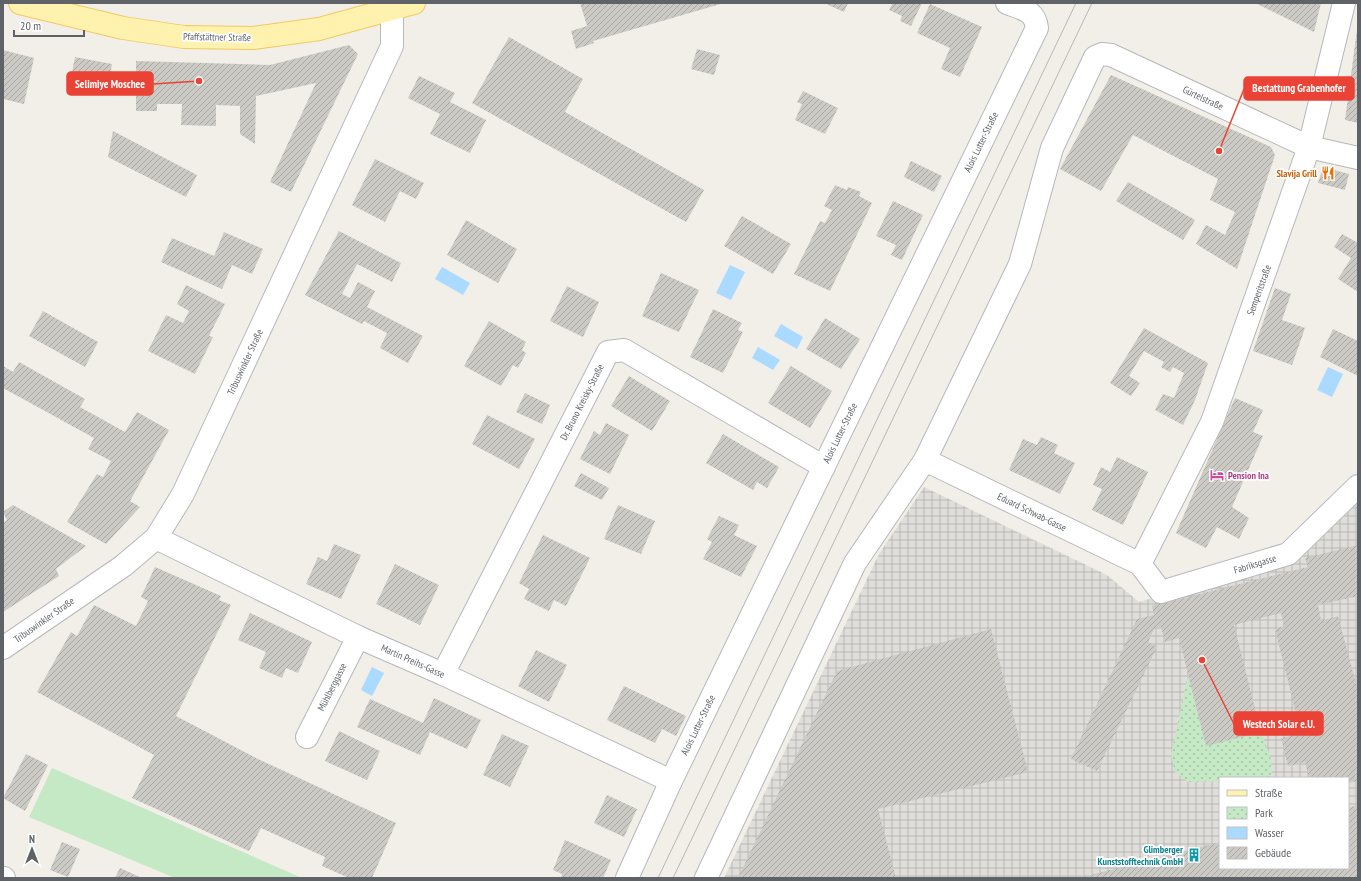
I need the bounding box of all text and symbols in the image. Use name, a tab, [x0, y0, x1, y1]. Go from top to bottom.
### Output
scale bar	[14, 12, 84, 38]
text: 20 m	[20, 18, 41, 33]
street label: Pfaffstättner Straße	[183, 30, 251, 44]
callout: Selimiye Moschee	[67, 72, 153, 95]
text: Selimiye Moschee	[75, 77, 145, 91]
callout: Bestattung Grabenhofer	[1244, 77, 1354, 100]
text: Bestattung Grabenhofer	[1252, 81, 1346, 95]
street label: Gürtelstraße	[1181, 83, 1225, 113]
street label: Alois Lutter-Straße	[961, 110, 1001, 174]
restaurant icon: Slavija Grill	[1320, 165, 1336, 181]
place label: Slavija Grill	[1276, 167, 1318, 180]
street label: Semperitstraße	[1244, 263, 1274, 317]
street label: Tribuswinkler Straße	[224, 327, 266, 397]
street label: Dr. Bruno Kreisky-Straße	[557, 362, 607, 442]
street label: Alois Lutter-Straße	[820, 401, 860, 465]
hotel icon: Pension Ina	[1209, 467, 1225, 483]
place label: Pension Ina	[1228, 469, 1269, 482]
street label: Eduard Schwab-Gasse	[995, 490, 1069, 534]
street label: Fabriksgasse	[1232, 551, 1278, 577]
street label: Tribuswinkler Straße	[11, 594, 77, 646]
street label: Martin Preihs-Gasse	[379, 641, 447, 681]
street label: Mühlberggasse	[314, 661, 350, 713]
street label: Alois Lutter-Straße	[678, 693, 718, 757]
callout: Westech Solar e.U.	[1234, 712, 1323, 735]
text: Westech Solar e.U.	[1242, 717, 1315, 731]
legend	[1219, 777, 1349, 869]
text: Straße	[1255, 785, 1282, 800]
text: Park	[1255, 805, 1273, 820]
text: Wasser	[1255, 825, 1285, 840]
north arrow	[12, 829, 52, 869]
text: N	[29, 832, 35, 846]
place label: Glimberger Kunststofftechnik GmbH	[1097, 843, 1183, 868]
text: Gebäude	[1255, 845, 1291, 860]
building icon: Glimberger Kunststofftechnik GmbH	[1186, 847, 1202, 863]

